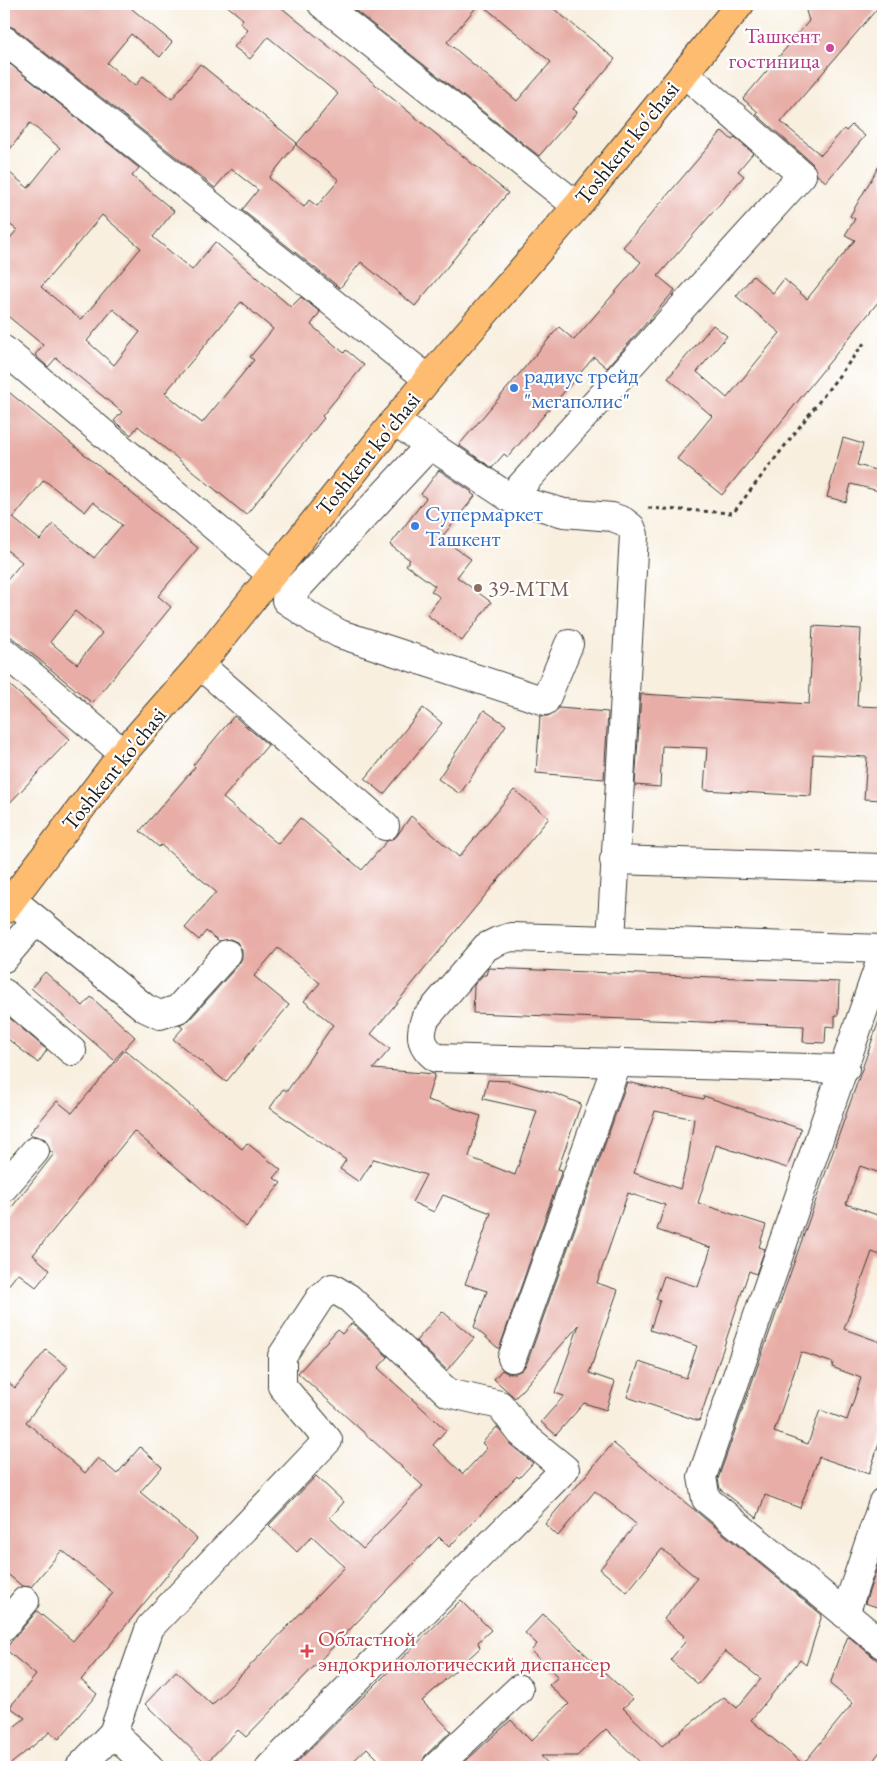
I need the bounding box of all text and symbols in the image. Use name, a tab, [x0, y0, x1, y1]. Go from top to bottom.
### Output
place label: Ташкент гостиница	[729, 21, 820, 75]
marker: Ташкент гостиница	[824, 42, 836, 54]
street label: Toshkent ko'chasi	[568, 75, 686, 211]
place label: радиус трейд "мегаполис"	[524, 361, 638, 415]
marker: радиус трейд "мегаполис"	[508, 382, 520, 394]
street label: Toshkent ko'chasi	[309, 386, 427, 522]
place label: Супермаркет Ташкент	[425, 499, 543, 553]
marker: Супермаркет Ташкент	[409, 520, 421, 532]
place label: 39-MTM	[488, 574, 570, 603]
marker: 39-MTM	[472, 582, 484, 594]
street label: Toshkent ko'chasi	[55, 701, 173, 837]
place label: Областной эндокринологический диспансер	[318, 1624, 611, 1678]
marker: Областной эндокринологический диспансер	[300, 1644, 314, 1658]

